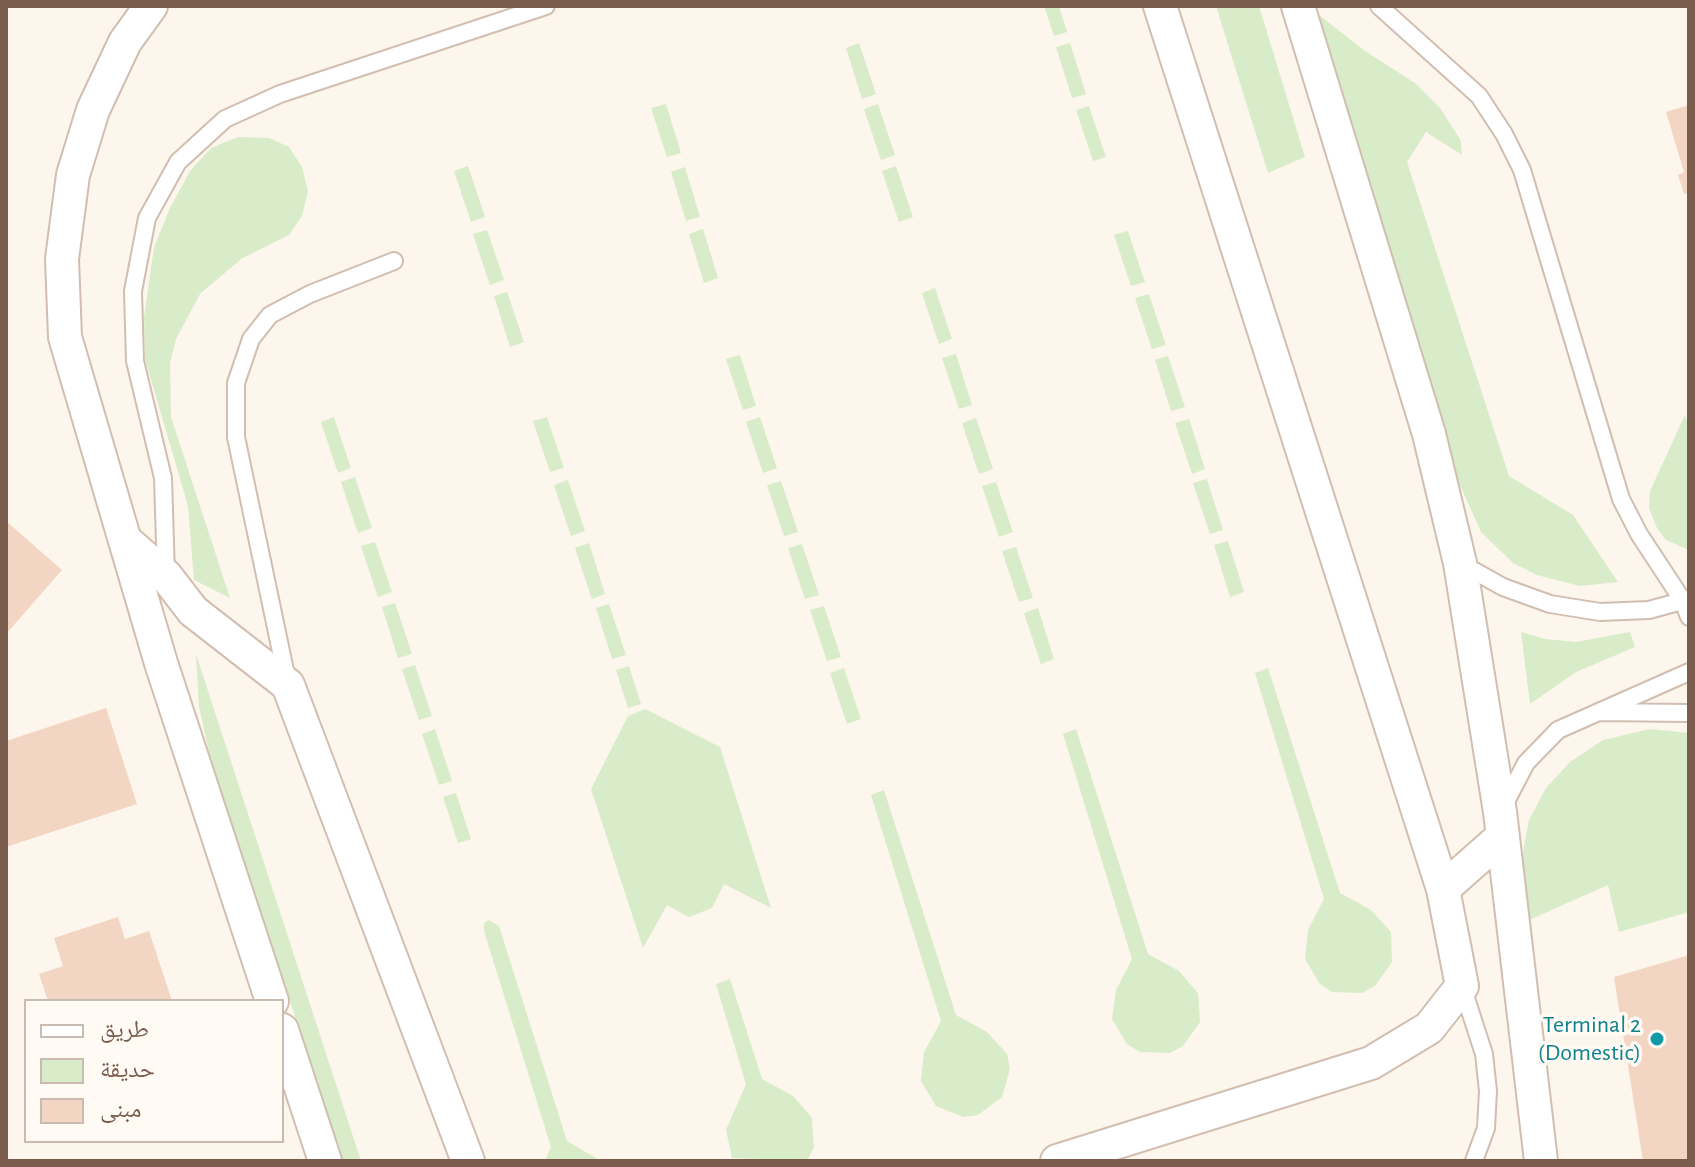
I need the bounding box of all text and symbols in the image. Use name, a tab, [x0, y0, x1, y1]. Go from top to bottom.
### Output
legend	[24, 999, 284, 1143]
place label: Terminal 2 (Domestic)	[1538, 1011, 1641, 1067]
text: طريق	[100, 1018, 149, 1042]
marker: Terminal 2 (Domestic)	[1648, 1030, 1666, 1048]
text: حديقة	[100, 1058, 155, 1082]
text: مبنى	[100, 1098, 141, 1122]

